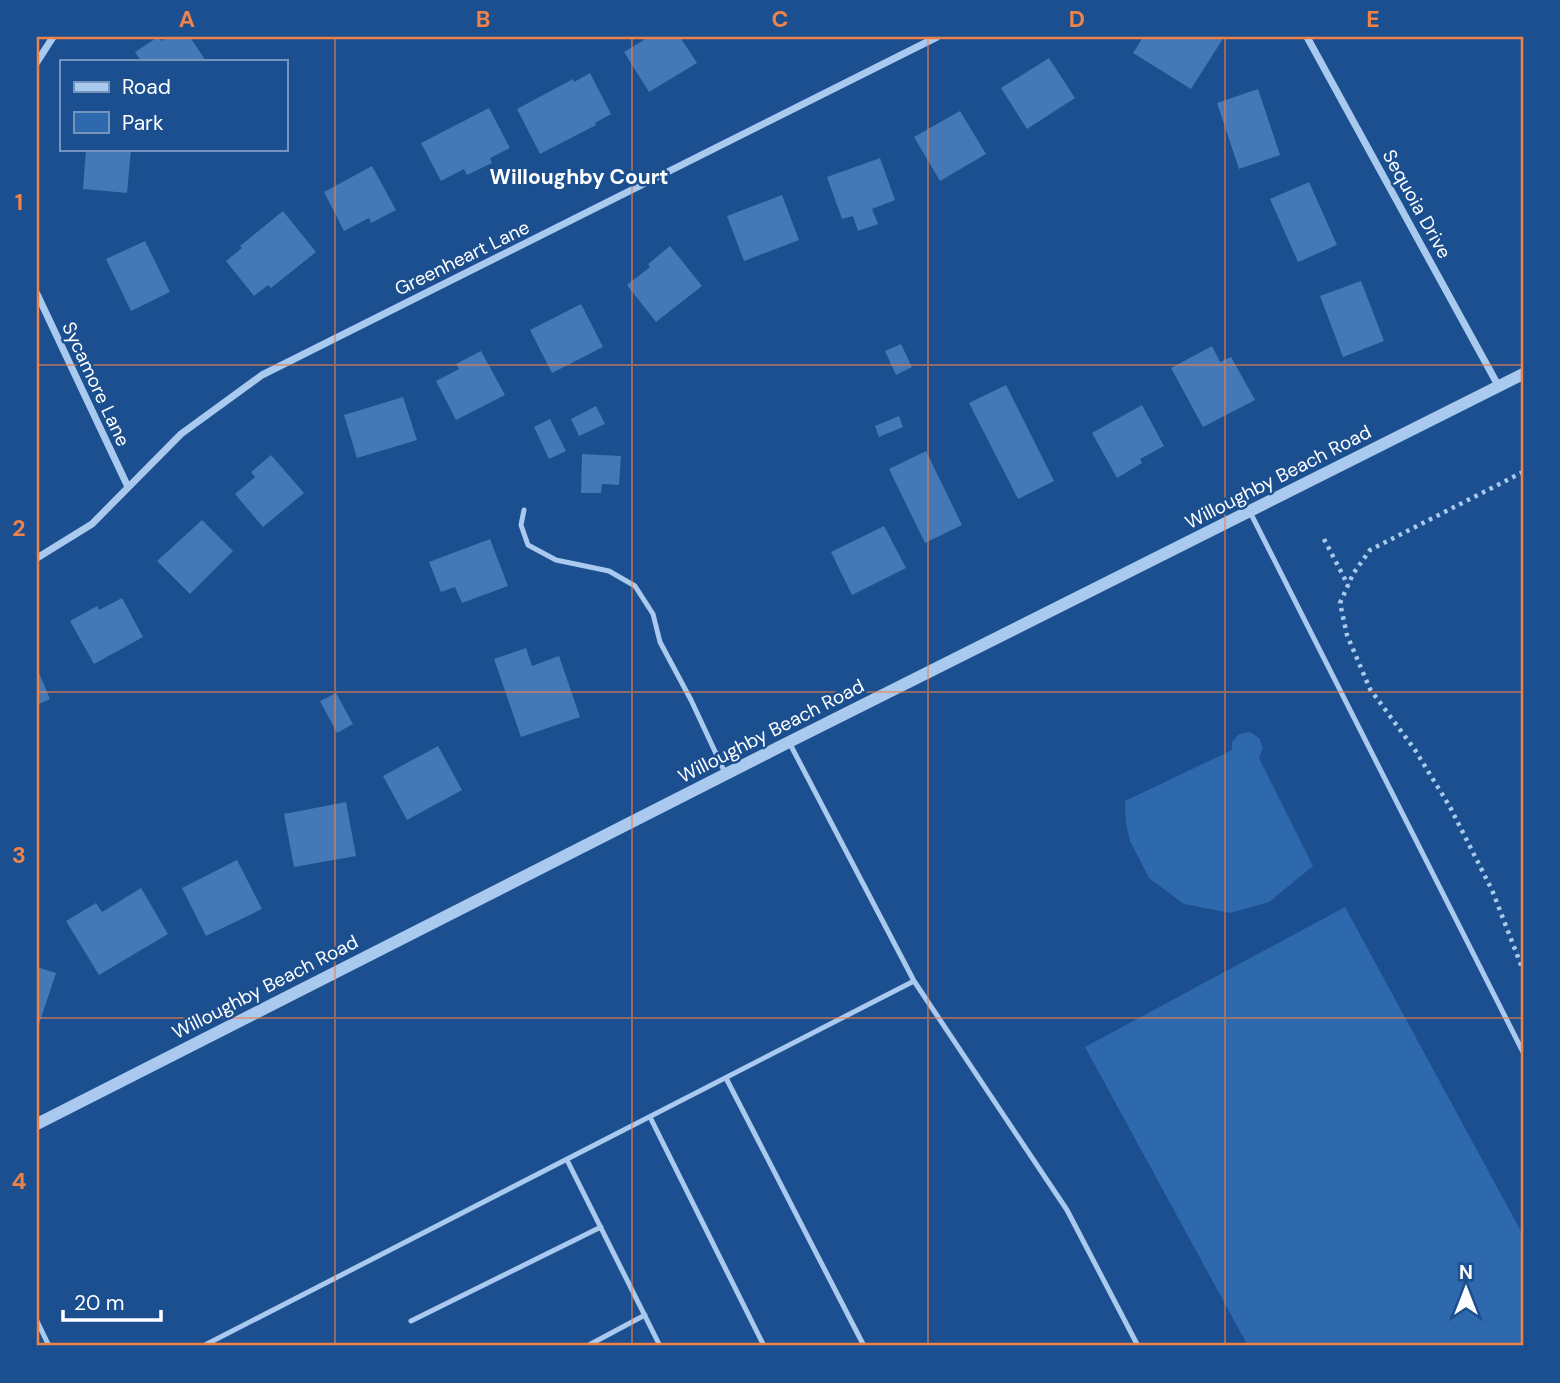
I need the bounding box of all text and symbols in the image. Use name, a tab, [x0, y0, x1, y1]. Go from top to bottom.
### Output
text: A	[179, 4, 195, 34]
text: B	[476, 4, 490, 34]
text: C	[772, 4, 788, 34]
text: D	[1069, 4, 1085, 34]
text: E	[1366, 4, 1380, 34]
legend	[60, 60, 287, 150]
text: Road	[122, 73, 171, 101]
text: Park	[122, 109, 164, 137]
street label: Sequoia Drive	[1377, 145, 1457, 263]
district label: Willoughby Court	[490, 163, 668, 191]
text: 1	[15, 187, 23, 217]
street label: Greenheart Lane	[390, 215, 534, 301]
street label: Sycamore Lane	[56, 318, 136, 450]
street label: Willoughby Beach Road	[1181, 419, 1375, 535]
text: 2	[12, 513, 26, 543]
street label: Willoughby Beach Road	[674, 673, 868, 789]
text: 3	[12, 840, 26, 870]
street label: Willoughby Beach Road	[168, 929, 362, 1045]
text: 4	[12, 1166, 27, 1196]
north arrow	[1430, 1254, 1500, 1324]
text: N	[1459, 1260, 1473, 1285]
scale bar	[63, 1278, 161, 1322]
text: 20 m	[74, 1289, 125, 1317]

